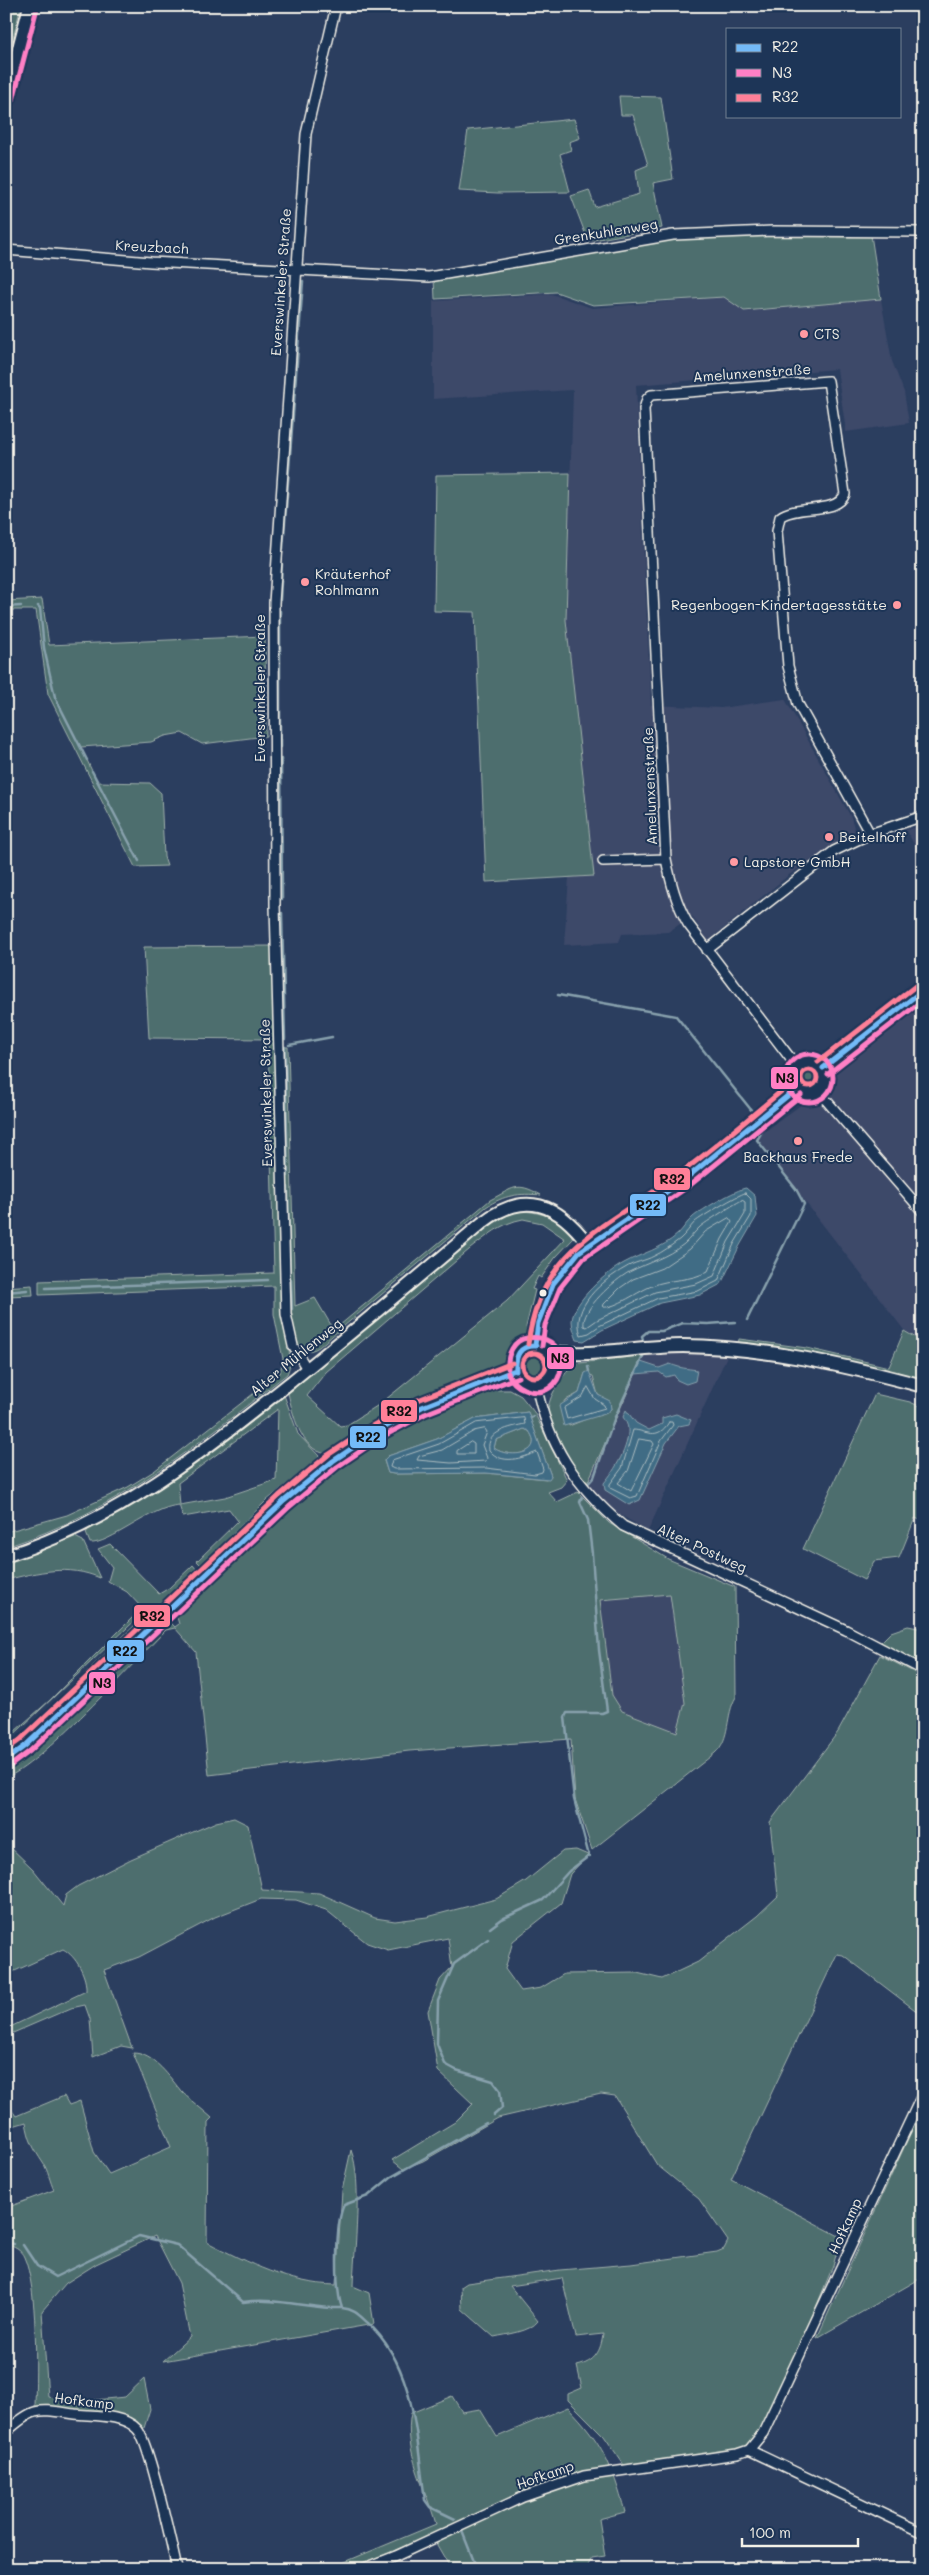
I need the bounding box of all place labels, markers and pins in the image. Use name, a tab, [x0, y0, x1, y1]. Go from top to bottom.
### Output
place label: CTS	[814, 324, 840, 343]
marker: CTS	[798, 328, 810, 340]
place label: Kräuterhof Rohlmann	[315, 564, 391, 599]
marker: Kräuterhof Rohlmann	[299, 576, 311, 588]
place label: Regenbogen-Kindertagesstätte	[671, 595, 887, 614]
marker: Regenbogen-Kindertagesstätte	[891, 599, 903, 611]
place label: Beitelhoff	[839, 827, 907, 846]
marker: Beitelhoff	[823, 831, 835, 843]
place label: Lapstore GmbH	[744, 852, 851, 871]
marker: Lapstore GmbH	[728, 856, 740, 868]
marker: Backhaus Frede	[792, 1135, 804, 1147]
place label: Backhaus Frede	[743, 1147, 853, 1166]
unlabelled marker	[538, 1288, 548, 1298]

